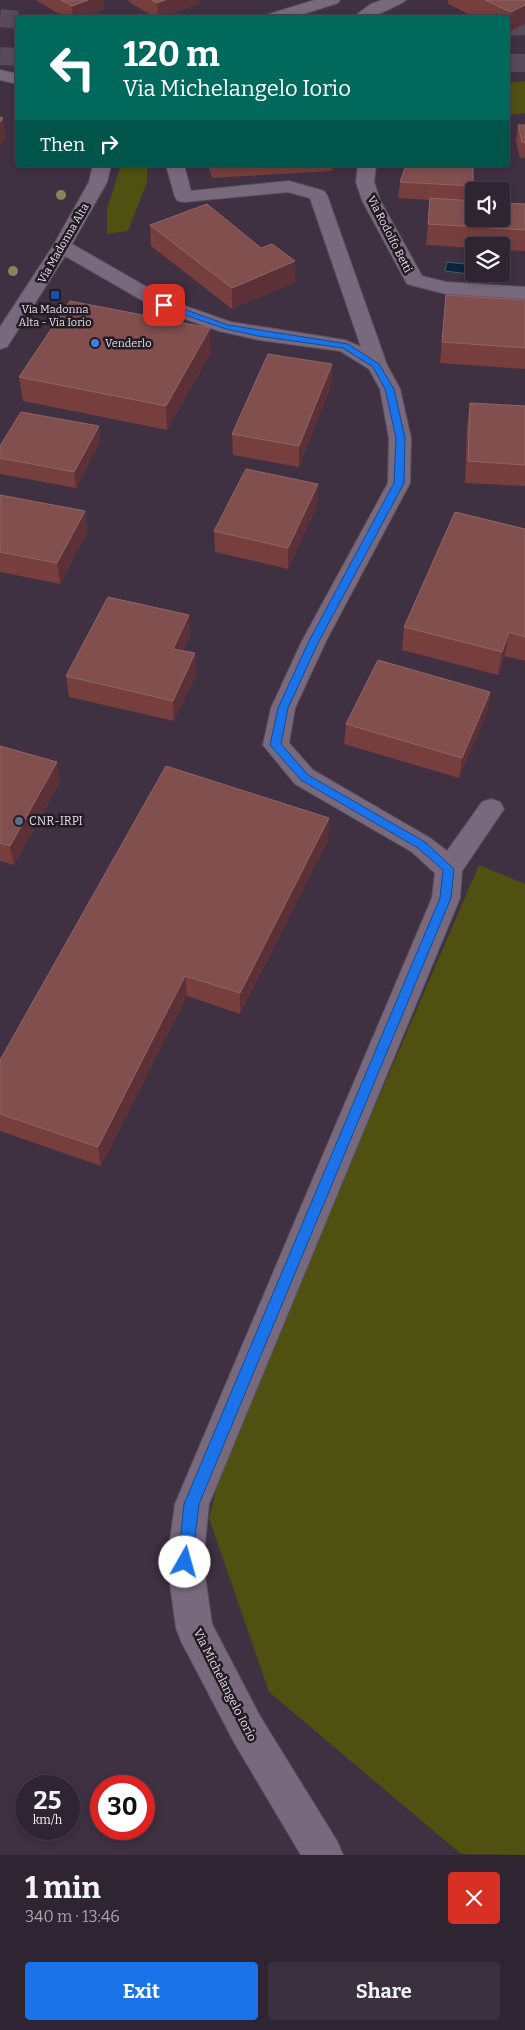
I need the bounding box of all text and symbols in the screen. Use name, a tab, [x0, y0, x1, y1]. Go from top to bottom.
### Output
text: 120 m	[123, 33, 220, 75]
icon: left	[40, 35, 105, 100]
text: Via Michelangelo Iorio	[123, 75, 351, 102]
icon: right	[95, 130, 123, 158]
text: Then	[40, 133, 85, 156]
map controls	[465, 182, 510, 282]
button: sound	[465, 182, 510, 227]
street label: Via Rodolfo Betti	[365, 194, 415, 275]
street label: Via Madonna Alta	[35, 201, 92, 285]
button: layers	[465, 237, 510, 282]
pin	[143, 284, 185, 326]
marker: Via Madonna Alta - Via Iorio	[49, 289, 61, 301]
icon: arrive	[150, 291, 178, 319]
place label: Via Madonna Alta - Via Iorio	[19, 303, 91, 329]
marker: Venderlo	[89, 337, 101, 349]
place label: Venderlo	[105, 337, 152, 350]
place label: CNR-IRPI	[29, 814, 83, 828]
marker: CNR-IRPI	[13, 815, 25, 827]
position arrow	[158, 1535, 210, 1587]
street label: Via Michelangelo Iorio	[191, 1626, 259, 1744]
speed limit sign: 30	[90, 1775, 155, 1840]
text: 25	[34, 1786, 61, 1816]
text: km/h	[33, 1813, 62, 1827]
text: 1 min	[25, 1870, 101, 1906]
button: close	[448, 1872, 500, 1924]
text: 340 m · 13:46	[25, 1907, 120, 1926]
button: Exit	[25, 1962, 258, 2020]
button: Share	[268, 1962, 500, 2020]

